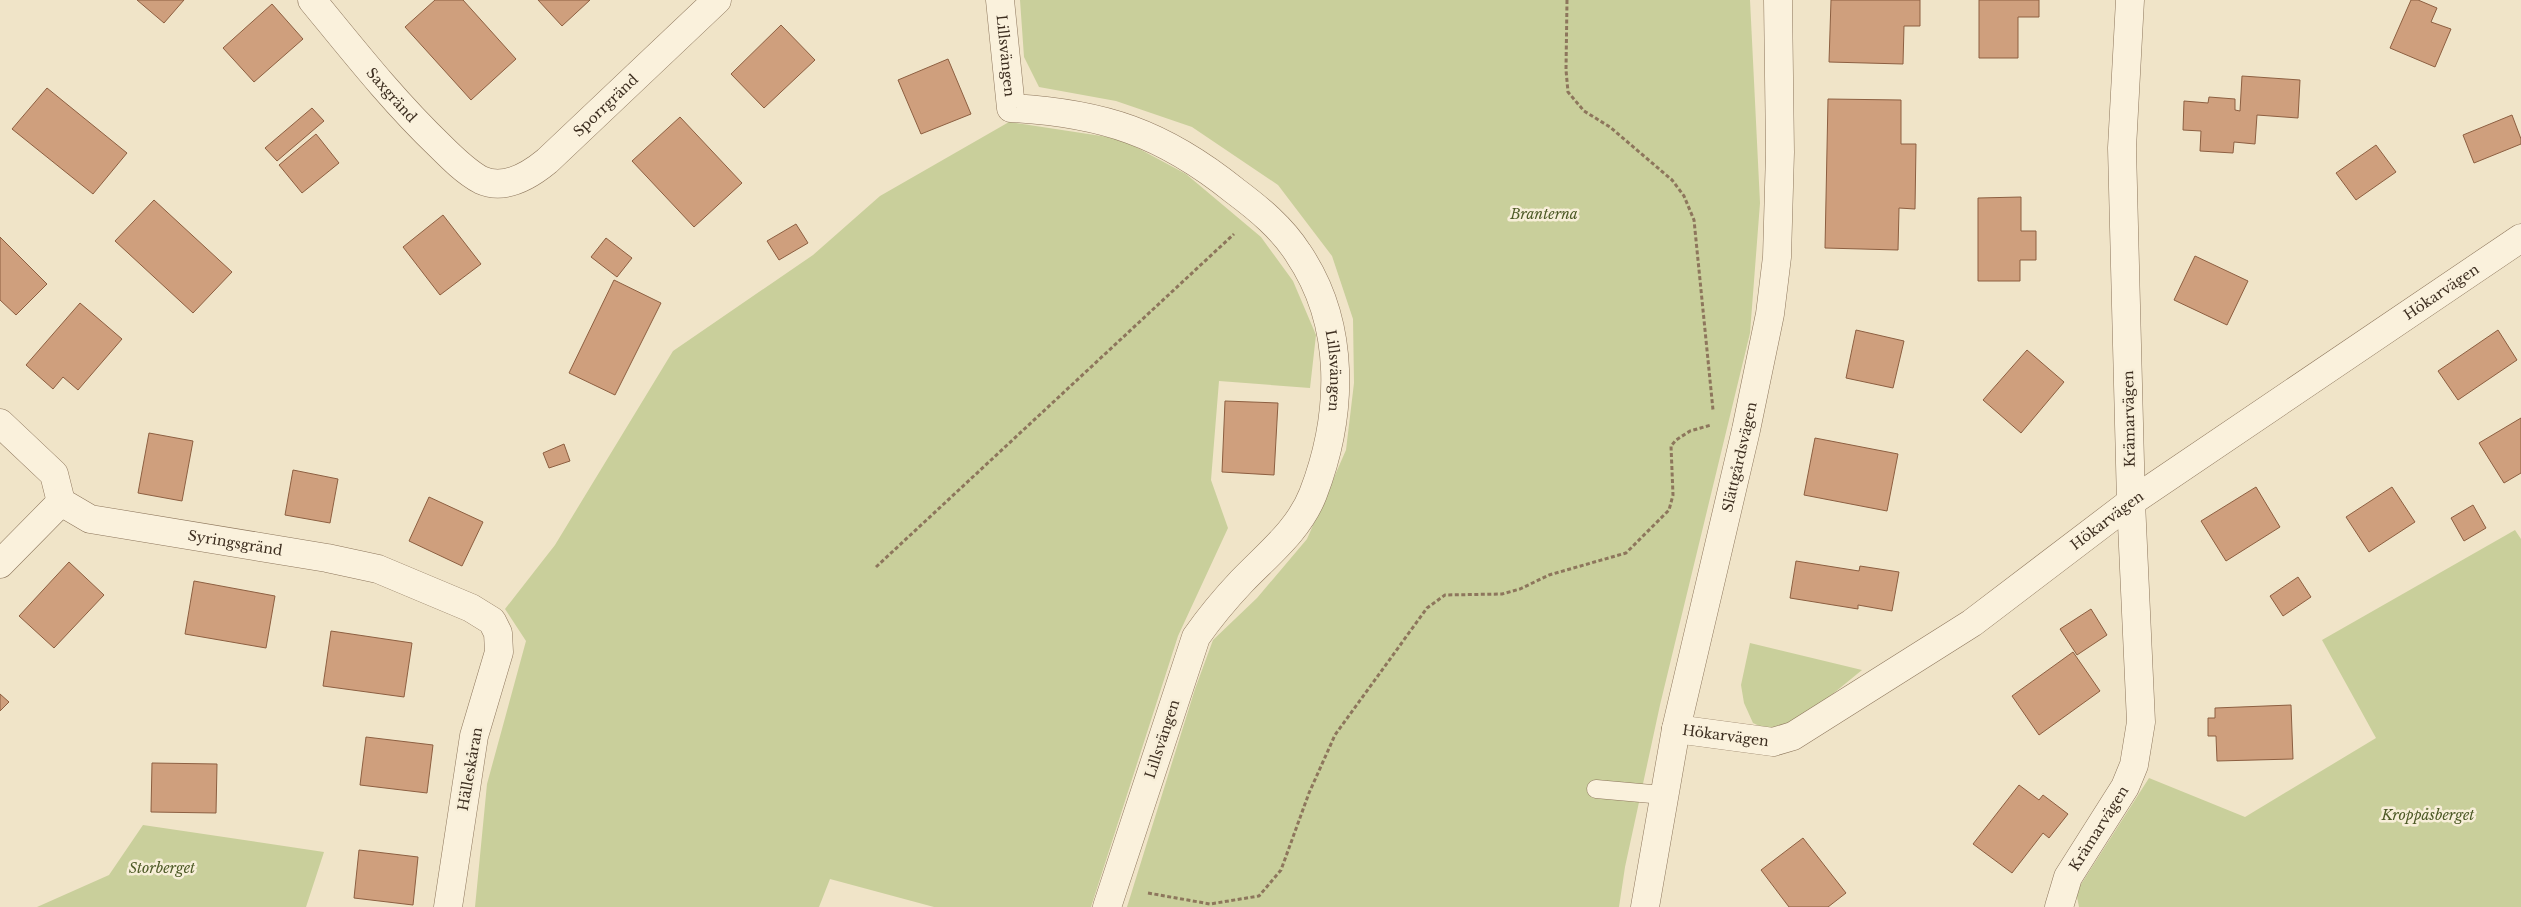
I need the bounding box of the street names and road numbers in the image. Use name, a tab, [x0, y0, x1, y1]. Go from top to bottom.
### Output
street label: Lillsvängen	[993, 14, 1019, 98]
street label: Saxgränd	[363, 64, 421, 127]
street label: Sporrgränd	[569, 70, 642, 140]
street label: Hökarvägen	[2400, 260, 2483, 324]
street label: Lillsvängen	[1321, 328, 1344, 413]
street label: Krämarvägen	[2119, 370, 2139, 468]
street label: Slättgårdsvägen	[1718, 400, 1761, 514]
street label: Hökarvägen	[2067, 487, 2147, 554]
street label: Syringsgränd	[187, 526, 284, 560]
street label: Lillsvängen	[1141, 697, 1183, 781]
street label: Hökarvägen	[1681, 721, 1770, 750]
street label: Hälleskåran	[454, 725, 486, 812]
street label: Krämarvägen	[2065, 782, 2133, 874]

